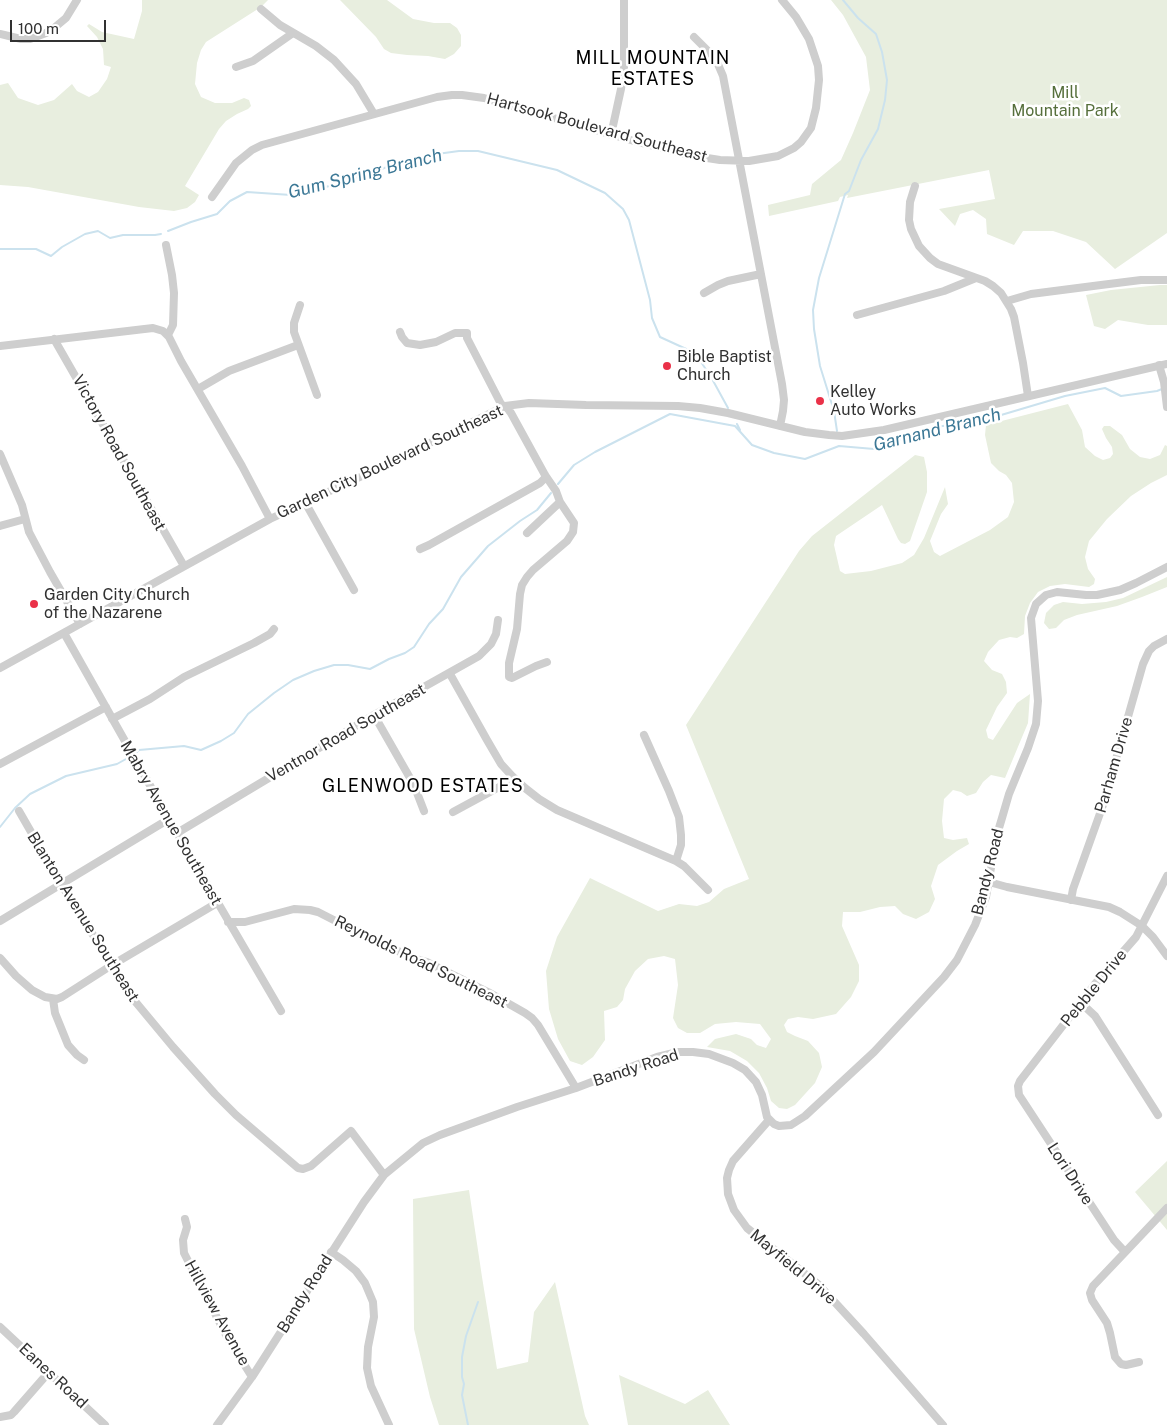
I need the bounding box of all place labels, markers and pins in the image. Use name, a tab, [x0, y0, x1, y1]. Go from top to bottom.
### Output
place label: Bible Baptist Church	[677, 347, 772, 385]
marker: Bible Baptist Church	[661, 360, 673, 372]
place label: Kelley Auto Works	[830, 382, 916, 420]
marker: Kelley Auto Works	[814, 395, 826, 407]
place label: Garden City Church of the Nazarene	[44, 585, 190, 623]
marker: Garden City Church of the Nazarene	[28, 598, 40, 610]

